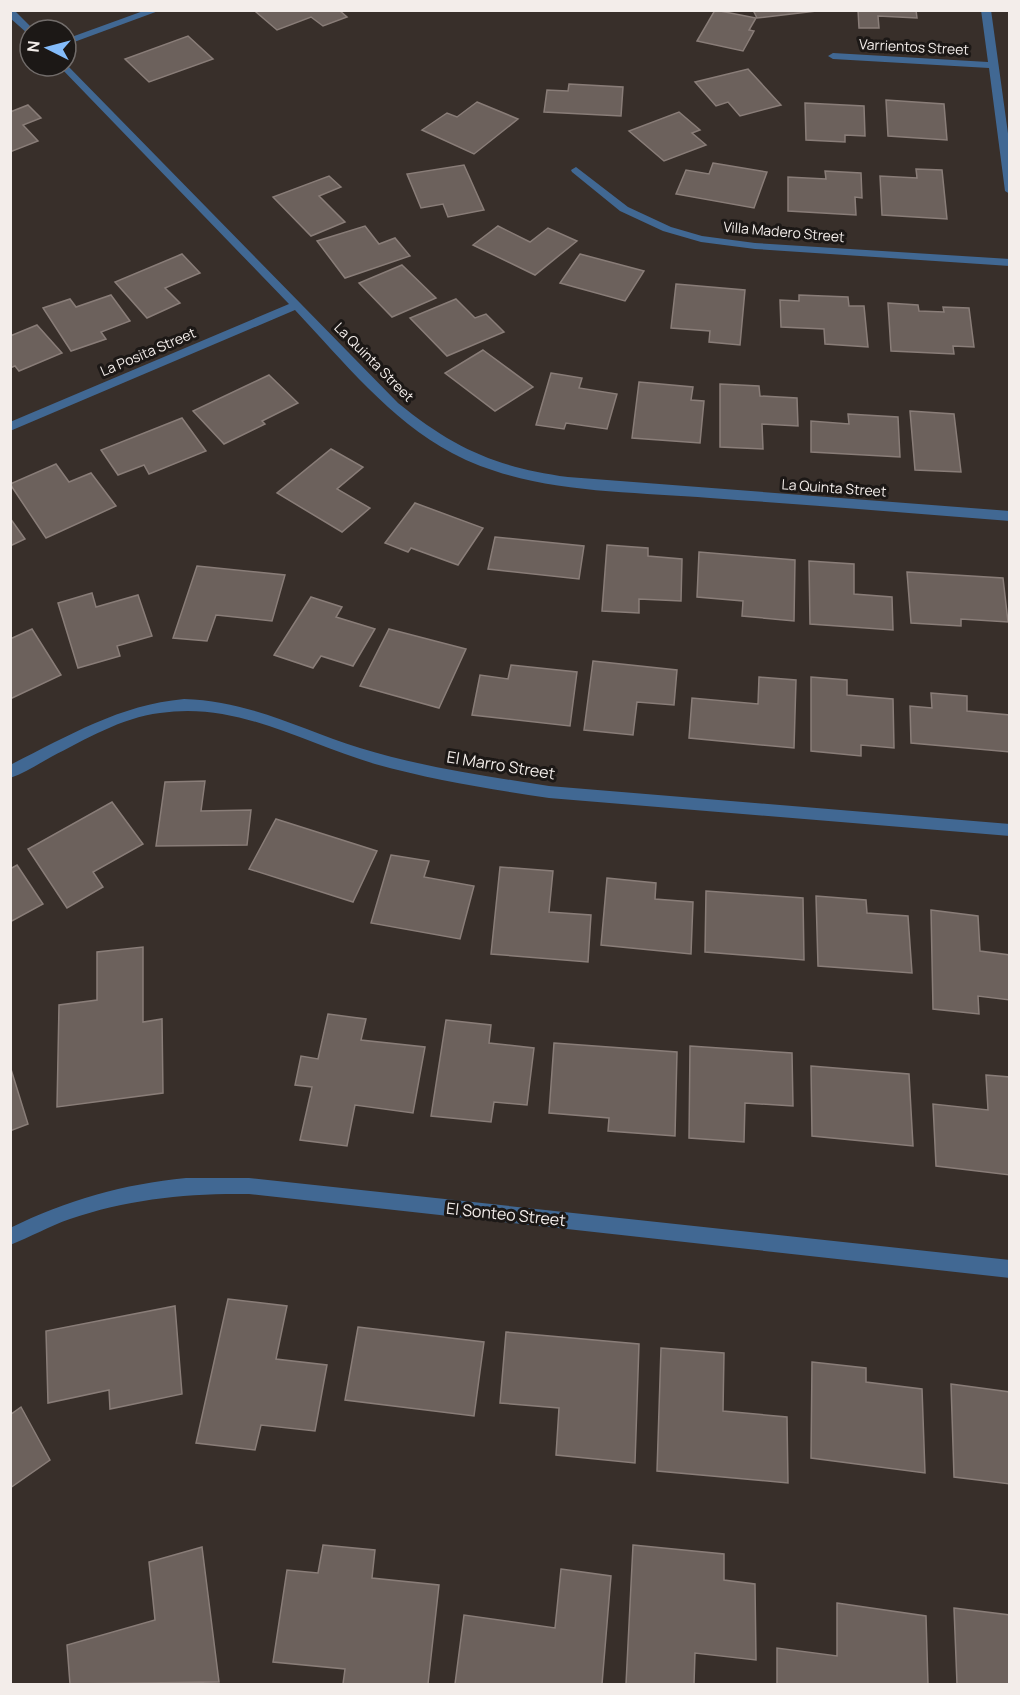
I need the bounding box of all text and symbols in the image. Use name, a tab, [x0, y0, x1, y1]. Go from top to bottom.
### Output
north arrow	[18, 18, 78, 78]
street label: Varrientos Street	[859, 34, 970, 59]
text: N	[22, 40, 45, 53]
street label: Villa Madero Street	[723, 217, 846, 246]
street label: La Quinta Street	[330, 318, 418, 406]
street label: La Posita Street	[97, 323, 199, 380]
street label: La Quinta Street	[781, 474, 887, 501]
street label: El Marro Street	[445, 746, 557, 784]
street label: El Sonteo Street	[445, 1197, 567, 1231]

